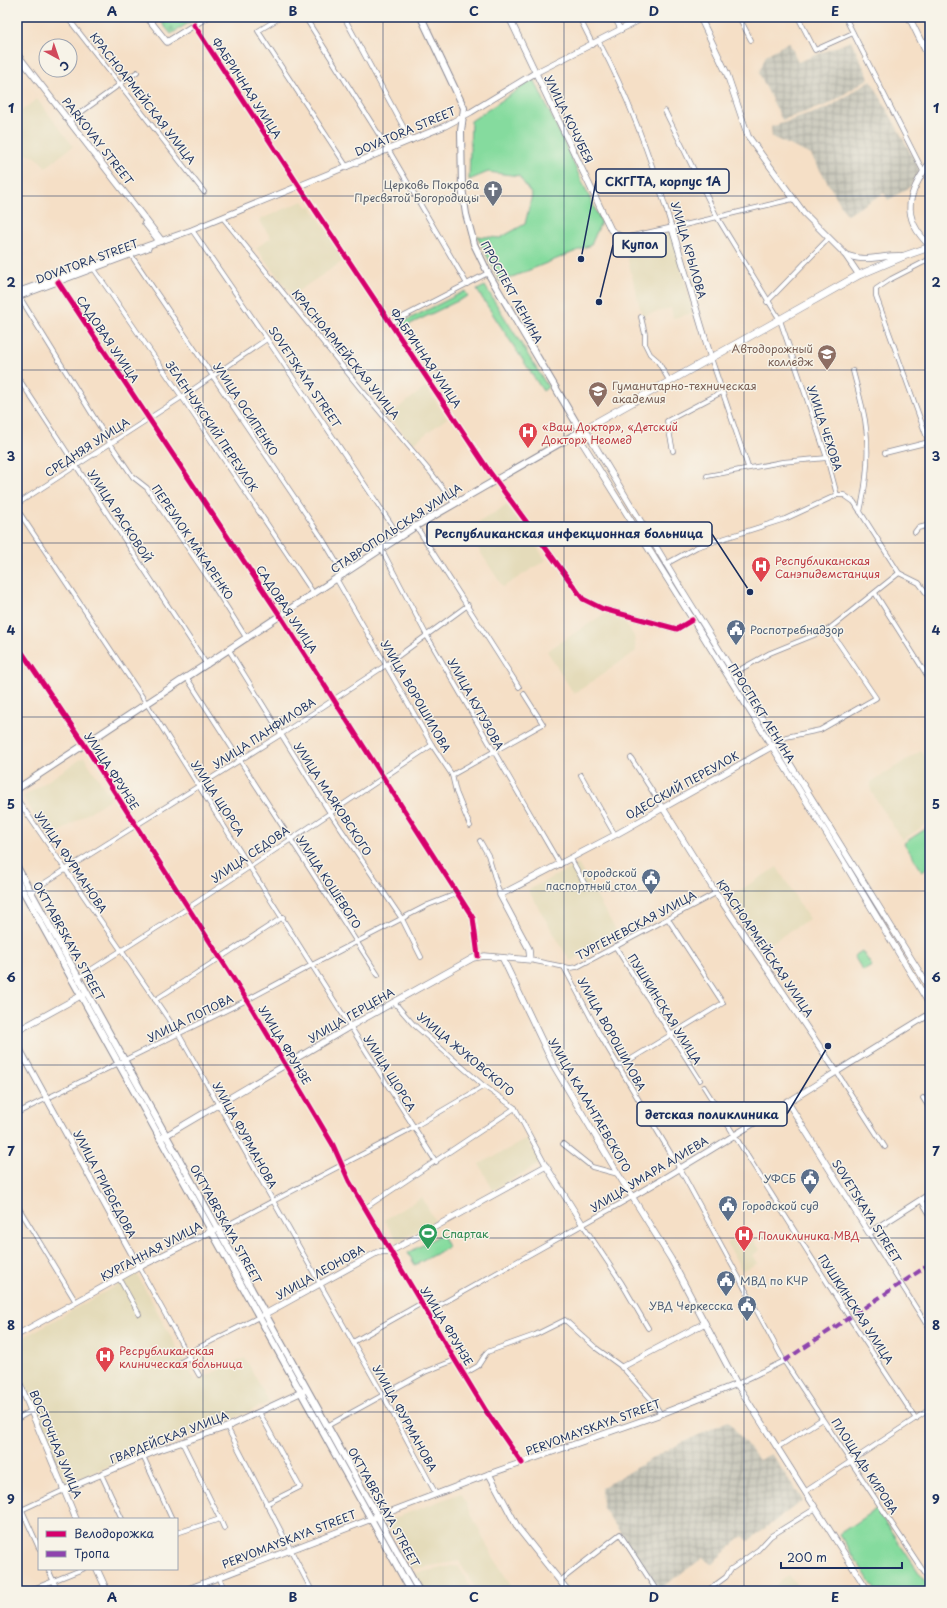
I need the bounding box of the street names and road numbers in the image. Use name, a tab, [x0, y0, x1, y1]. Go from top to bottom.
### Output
street label: КРАСНОАРМЕЙСКАЯ УЛИЦА	[86, 28, 200, 168]
street label: ФАБРИЧНАЯ УЛИЦА	[208, 34, 286, 142]
street label: УЛИЦА КОЧУБЕЯ	[540, 72, 598, 166]
street label: PARKOVAY STREET	[58, 94, 138, 189]
street label: DOVATORA STREET	[352, 102, 459, 160]
street label: УЛИЦА КРЫЛОВА	[667, 199, 711, 301]
street label: DOVATORA STREET	[33, 234, 141, 288]
street label: ПРОСПЕКТ ЛЕНИНА	[477, 238, 547, 347]
street label: КРАСНОАРМЕЙСКАЯ УЛИЦА	[288, 285, 404, 423]
street label: САДОВАЯ УЛИЦА	[72, 292, 144, 386]
street label: ФАБРИЧНАЯ УЛИЦА	[386, 305, 466, 412]
street label: SOVETSKAYA STREET	[265, 323, 346, 432]
street label: ЗЕЛЕНЧУКСКИЙ ПЕРЕУЛОК	[161, 356, 262, 495]
street label: УЛИЦА ОСИПЕНКО	[209, 359, 283, 459]
street label: УЛИЦА ЧЕХОВА	[803, 383, 847, 473]
street label: СРЕДНЯЯ УЛИЦА	[41, 413, 133, 481]
street label: УЛИЦА РАСКОВОЙ	[84, 466, 156, 566]
street label: СТАВРОПОЛЬСКАЯ УЛИЦА	[327, 479, 466, 577]
street label: ПЕРЕУЛОК МАКАРЕНКО	[148, 481, 238, 603]
street label: САДОВАЯ УЛИЦА	[252, 562, 322, 657]
street label: УЛИЦА ВОРОШИЛОВА	[377, 637, 455, 755]
street label: УЛИЦА КУТУЗОВА	[444, 655, 508, 753]
street label: ПРОСПЕКТ ЛЕНИНА	[724, 660, 800, 767]
street label: УЛИЦА ПАНФИЛОВА	[209, 693, 319, 773]
street label: УЛИЦА ФРУНЗЕ	[80, 729, 144, 813]
street label: УЛИЦА МАЯКОВСКОГО	[290, 739, 376, 859]
street label: ОДЕССКИЙ ПЕРЕУЛОК	[622, 747, 742, 823]
street label: УЛИЦА ЩОРСА	[187, 757, 249, 840]
street label: УЛИЦА ФУРМАНОВА	[31, 808, 111, 916]
street label: УЛИЦА СЕДОВА	[207, 821, 293, 887]
street label: УЛИЦА КОШЕВОГО	[292, 832, 366, 932]
street label: КРАСНОАРМЕЙСКАЯ УЛИЦА	[712, 876, 818, 1021]
street label: OKTYABRSKAYA STREET	[29, 878, 109, 1004]
street label: ТУРГЕНЕВСКАЯ УЛИЦА	[573, 886, 700, 964]
street label: ПУШКИНСКАЯ УЛИЦА	[624, 950, 706, 1068]
street label: УЛИЦА ВОРОШИЛОВА	[574, 974, 650, 1094]
street label: УЛИЦА ГЕРЦЕНА	[305, 983, 398, 1047]
street label: УЛИЦА ПОПОВА	[144, 990, 236, 1046]
street label: УЛИЦА ФРУНЗЕ	[255, 1002, 315, 1088]
street label: УЛИЦА ЖУКОВСКОГО	[414, 1008, 518, 1100]
street label: УЛИЦА ЩОРСА	[360, 1032, 421, 1115]
street label: УЛИЦА КАЛАНТАЕВСКОГО	[545, 1035, 635, 1175]
street label: УЛИЦА ФУРМАНОВА	[209, 1079, 281, 1191]
street label: УЛИЦА ГРИБОЕДОВА	[69, 1127, 141, 1241]
street label: УЛИЦА УМАРА АЛИЕВА	[587, 1132, 711, 1216]
street label: SOVETSKAYA STREET	[828, 1156, 906, 1267]
street label: OKTYABRSKAYA STREET	[186, 1161, 266, 1287]
street label: КУРГАННАЯ УЛИЦА	[97, 1217, 205, 1285]
street label: УЛИЦА ЛЕОНОВА	[273, 1241, 368, 1303]
street label: ПУШКИНСКАЯ УЛИЦА	[814, 1251, 898, 1368]
street label: УЛИЦА ФРУНЗЕ	[417, 1283, 477, 1369]
street label: УЛИЦА ФУРМАНОВА	[369, 1362, 441, 1474]
street label: ВОСТОЧНАЯ УЛИЦА	[25, 1387, 87, 1501]
street label: PERVOMAYSKAYA STREET	[523, 1394, 663, 1459]
street label: ГВАРДЕЙСКАЯ УЛИЦА	[107, 1406, 231, 1468]
street label: ПЛОЩАДЬ КИРОВА	[828, 1415, 902, 1517]
street label: OKTYABRSKAYA STREET	[344, 1444, 424, 1570]
street label: PERVOMAYSKAYA STREET	[219, 1505, 359, 1572]

